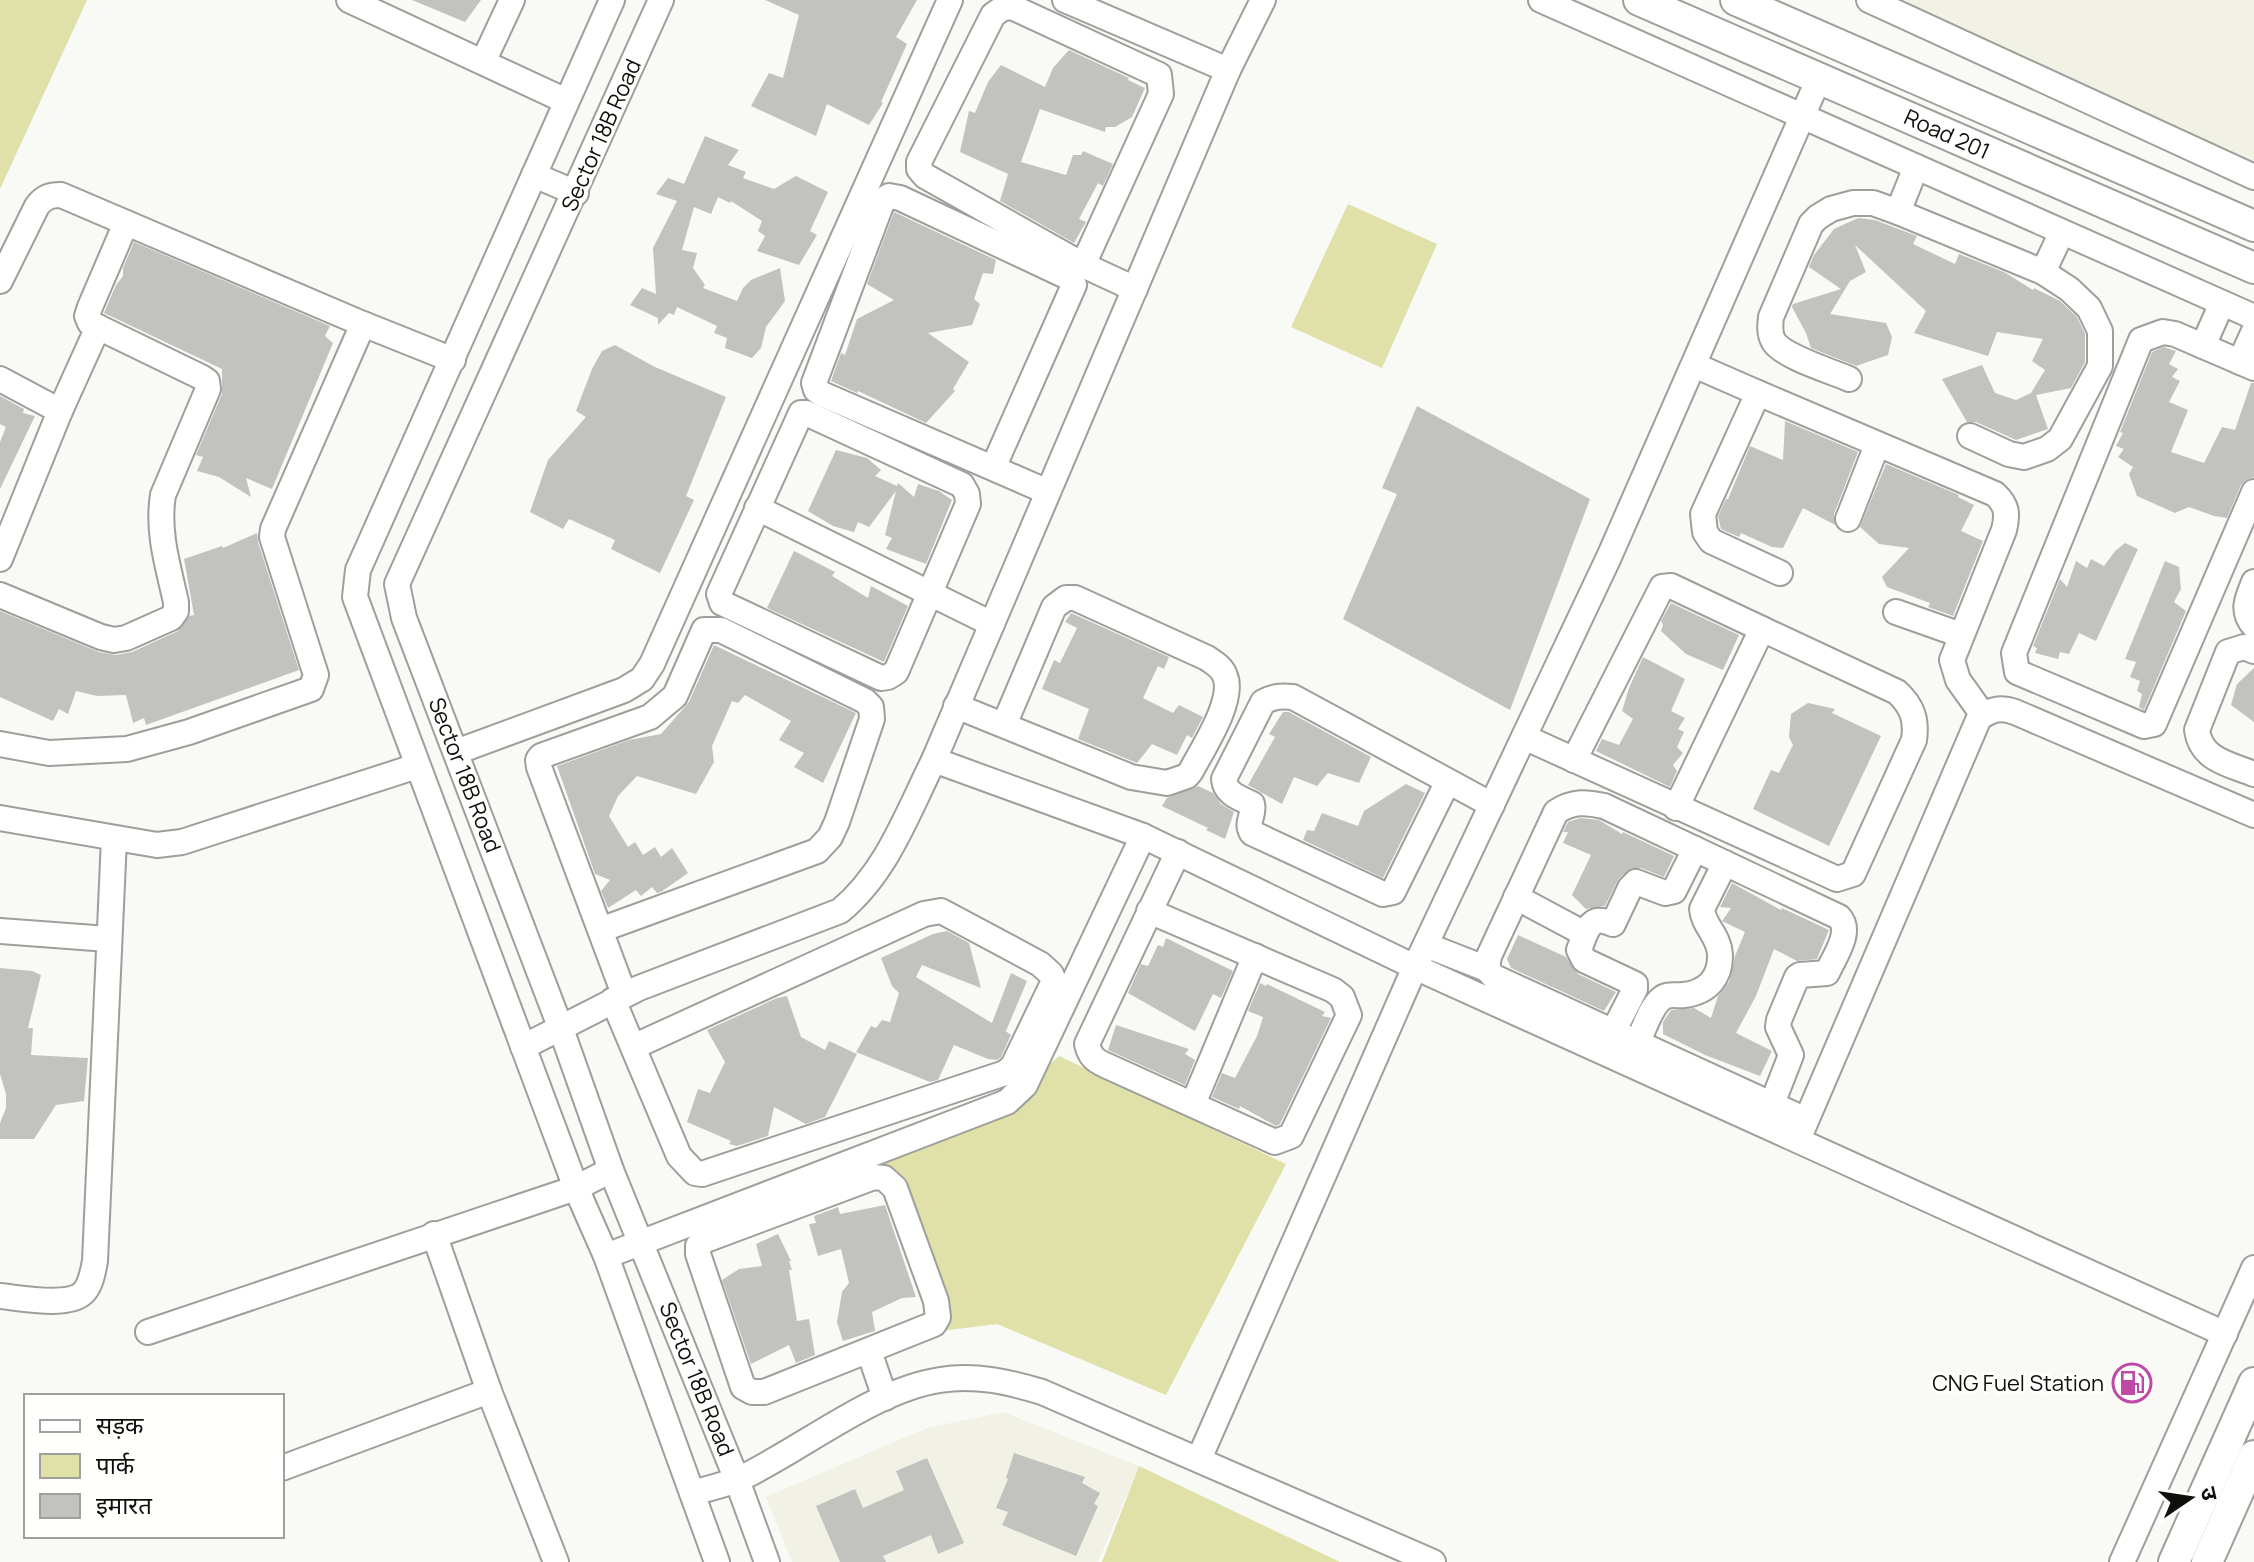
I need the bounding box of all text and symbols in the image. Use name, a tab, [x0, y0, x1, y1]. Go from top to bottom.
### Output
street label: Sector 18B Road	[554, 54, 648, 216]
street label: Road 201	[1899, 102, 1995, 166]
street label: Sector 18B Road	[422, 693, 508, 857]
street label: Sector 18B Road	[652, 1297, 742, 1461]
fuel station icon: CNG Fuel Station	[2111, 1362, 2153, 1404]
place label: CNG Fuel Station	[1932, 1368, 2104, 1398]
legend	[24, 1394, 284, 1538]
text: सड़क	[96, 1408, 144, 1441]
text: पार्क	[96, 1448, 135, 1481]
north arrow	[2150, 1458, 2230, 1538]
text: उ	[2193, 1484, 2226, 1504]
text: इमारत	[96, 1488, 153, 1521]

